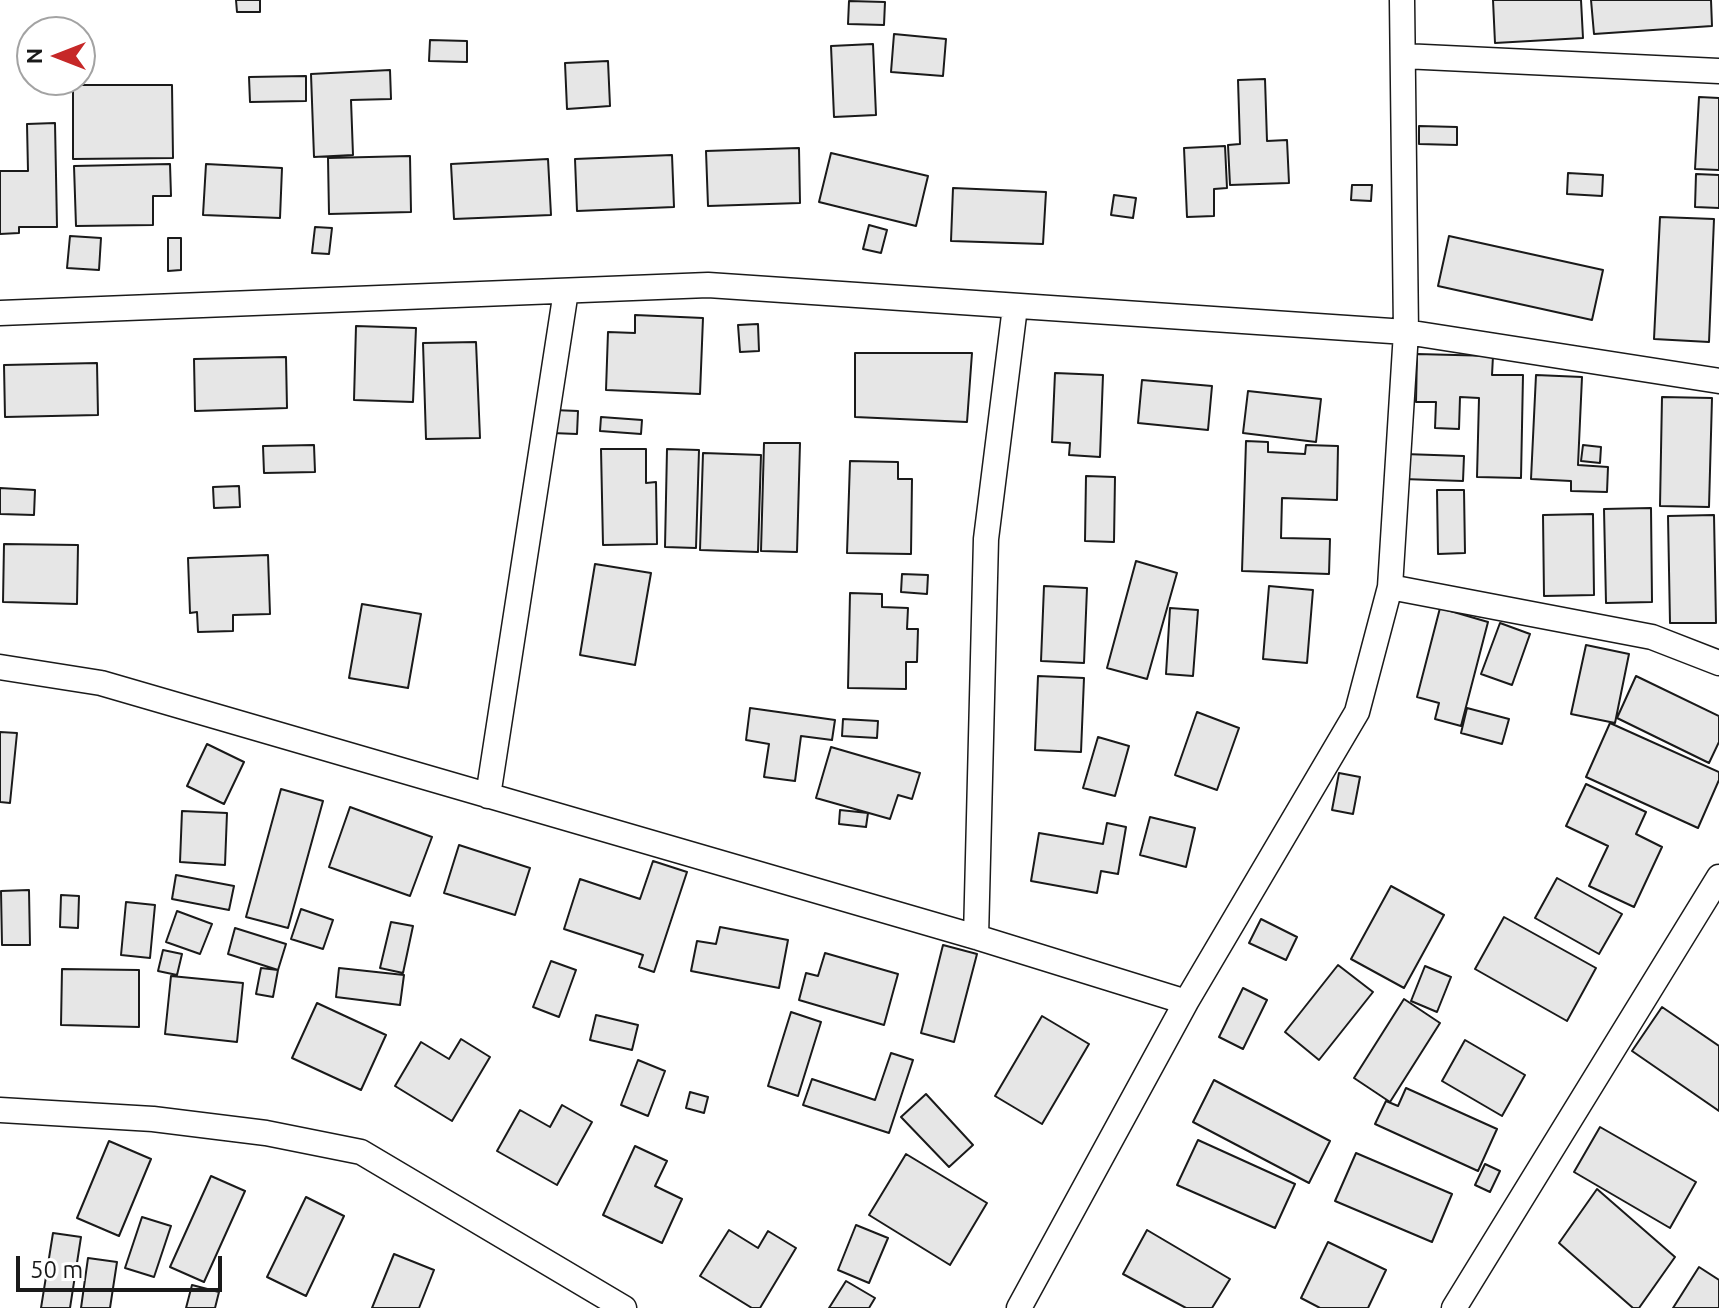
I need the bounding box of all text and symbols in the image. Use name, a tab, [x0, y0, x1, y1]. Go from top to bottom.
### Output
north arrow	[16, 16, 96, 96]
text: N	[21, 48, 46, 64]
scale bar	[20, 1240, 226, 1290]
text: 50 m	[30, 1256, 83, 1283]

